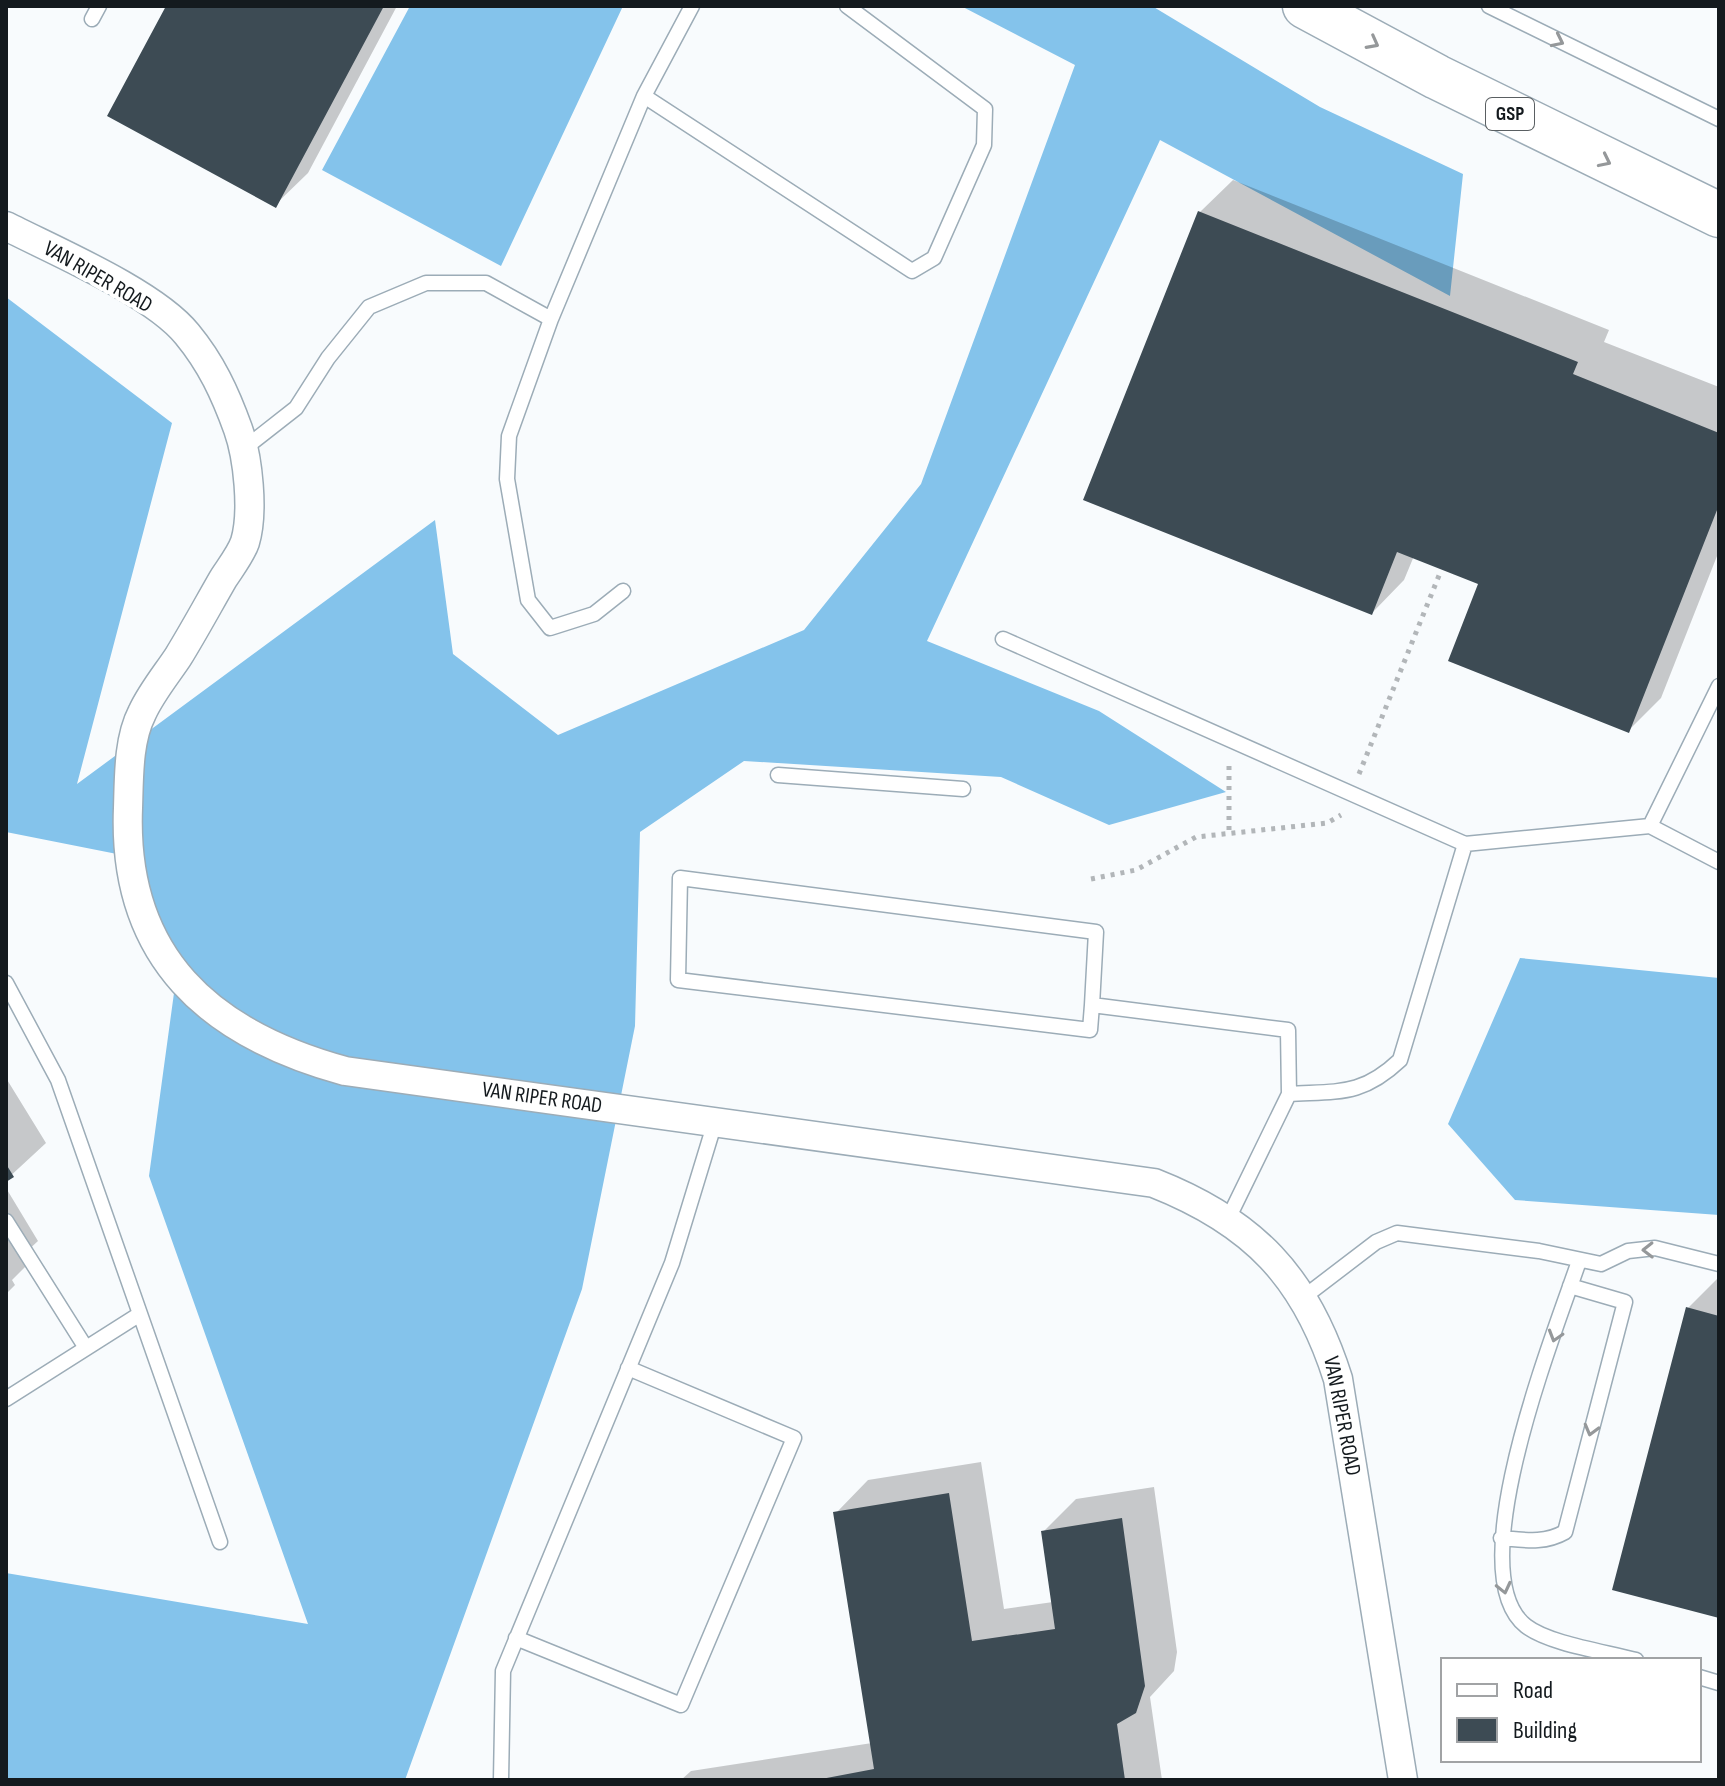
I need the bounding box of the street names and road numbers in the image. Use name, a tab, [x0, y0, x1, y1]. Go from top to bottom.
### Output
road number: GSP	[1486, 98, 1534, 130]
street label: VAN RIPER ROAD	[39, 235, 157, 319]
street label: VAN RIPER ROAD	[480, 1076, 604, 1120]
street label: VAN RIPER ROAD	[1317, 1354, 1367, 1478]

